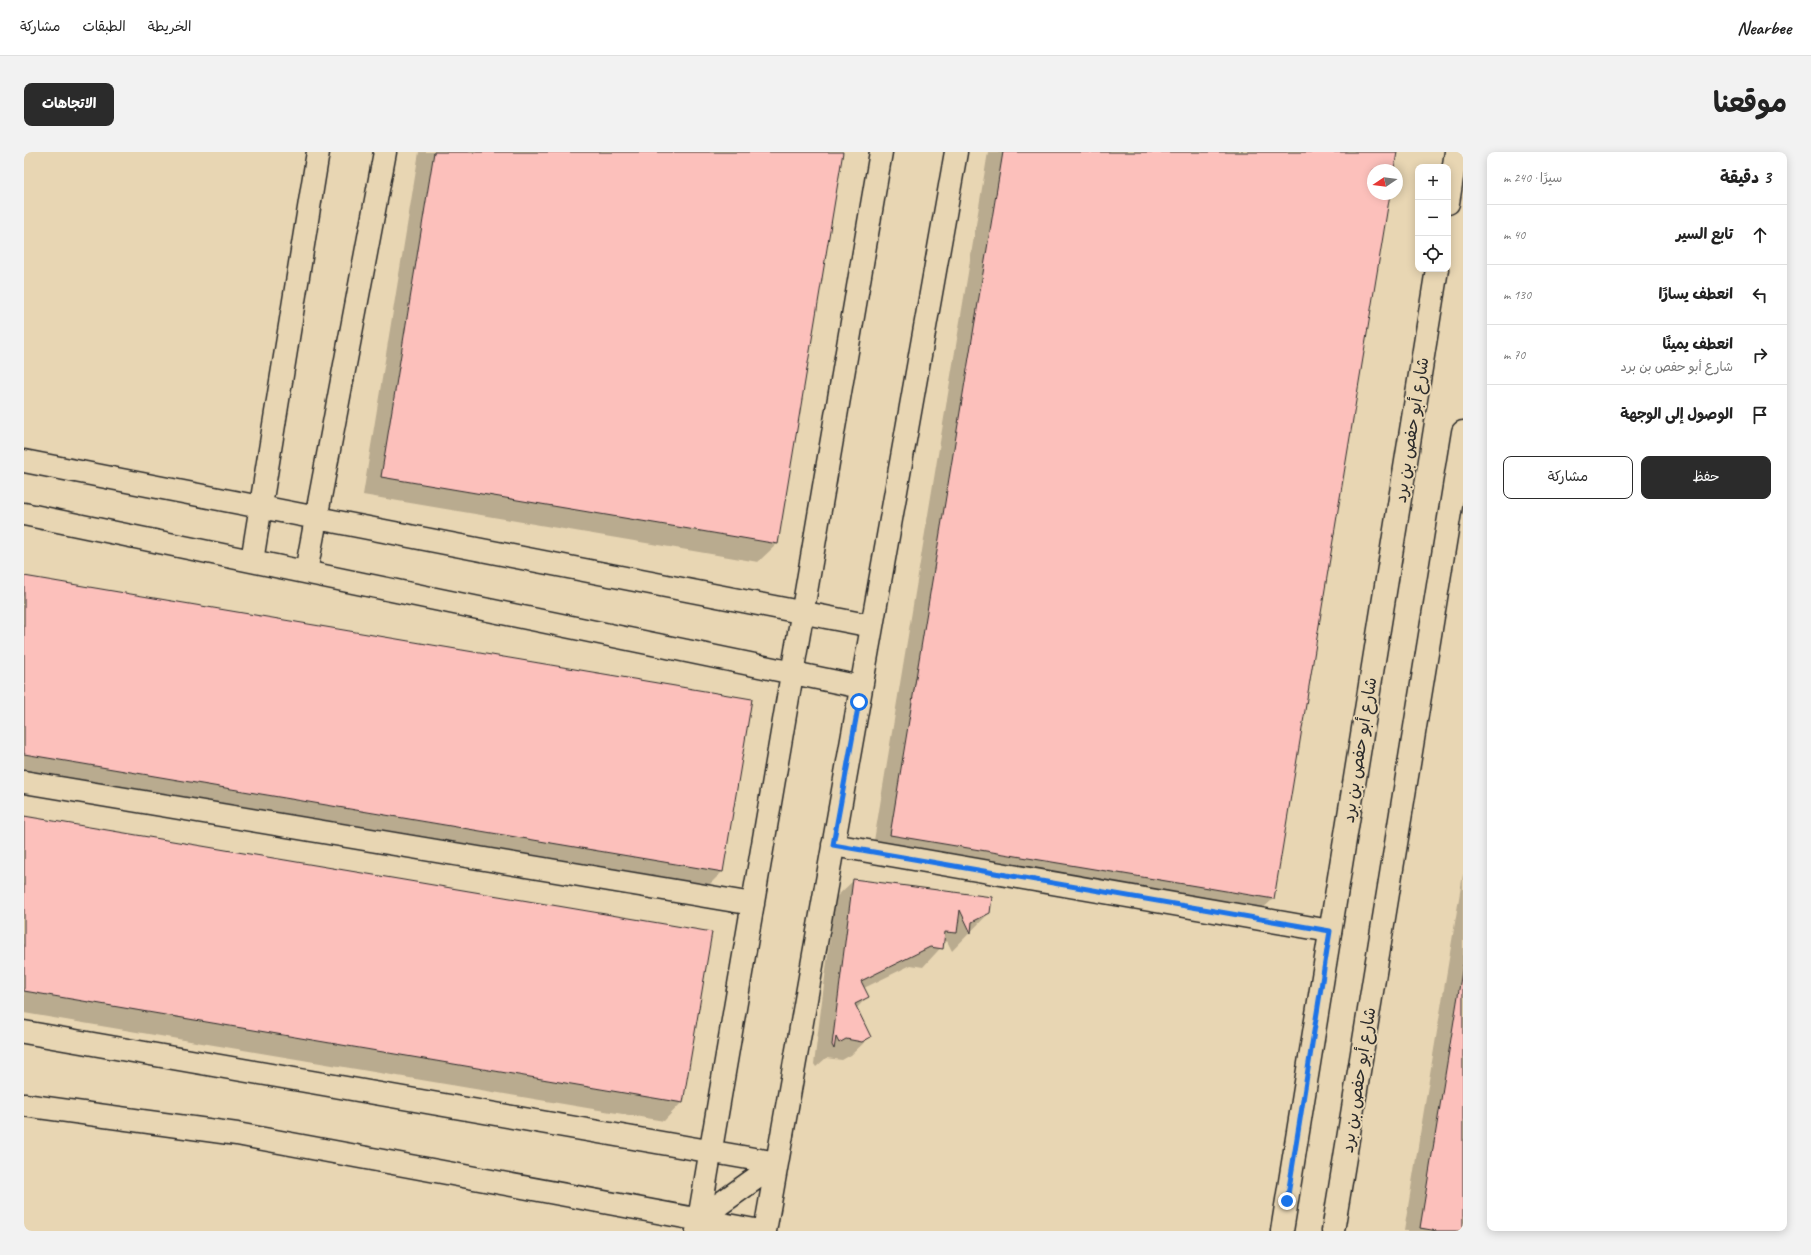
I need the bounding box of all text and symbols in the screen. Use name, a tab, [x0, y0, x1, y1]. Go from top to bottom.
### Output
text: Nearbee	[1737, 16, 1791, 40]
text: مشاركة	[20, 18, 60, 35]
text: الطبقات	[82, 18, 126, 35]
text: الخريطة	[148, 18, 191, 35]
button: الاتجاهات	[24, 83, 114, 126]
text: موقعنا	[1713, 85, 1787, 120]
north arrow	[1367, 164, 1403, 200]
map controls	[1415, 164, 1451, 272]
button: +	[1415, 164, 1451, 200]
text: 3 دقيقة	[1720, 167, 1771, 188]
text: سيرًا · 240 m	[1503, 170, 1562, 186]
button: −	[1415, 200, 1451, 236]
icon: ahead	[1749, 224, 1771, 246]
text: تابع السير	[1676, 225, 1733, 244]
text: 40 m	[1503, 227, 1525, 243]
button: locate	[1415, 236, 1451, 272]
icon: left	[1749, 284, 1771, 306]
text: انعطف يسارًا	[1658, 285, 1733, 304]
text: 130 m	[1503, 287, 1531, 303]
text: انعطف يمينًا	[1662, 335, 1733, 354]
icon: right	[1749, 344, 1771, 366]
text: 70 m	[1503, 347, 1525, 363]
street label: شارع أبو حفص بن برد	[1390, 356, 1434, 505]
text: شارع أبو حفص بن برد	[1620, 359, 1733, 375]
icon: arrive	[1749, 404, 1771, 426]
text: الوصول إلى الوجهة	[1620, 405, 1733, 424]
button: مشاركة	[1503, 456, 1633, 499]
button: حفظ	[1641, 456, 1771, 499]
street label: شارع أبو حفص بن برد	[1338, 676, 1382, 825]
route start	[850, 693, 868, 711]
street label: شارع أبو حفص بن برد	[1337, 1006, 1381, 1155]
route end	[1278, 1192, 1296, 1210]

